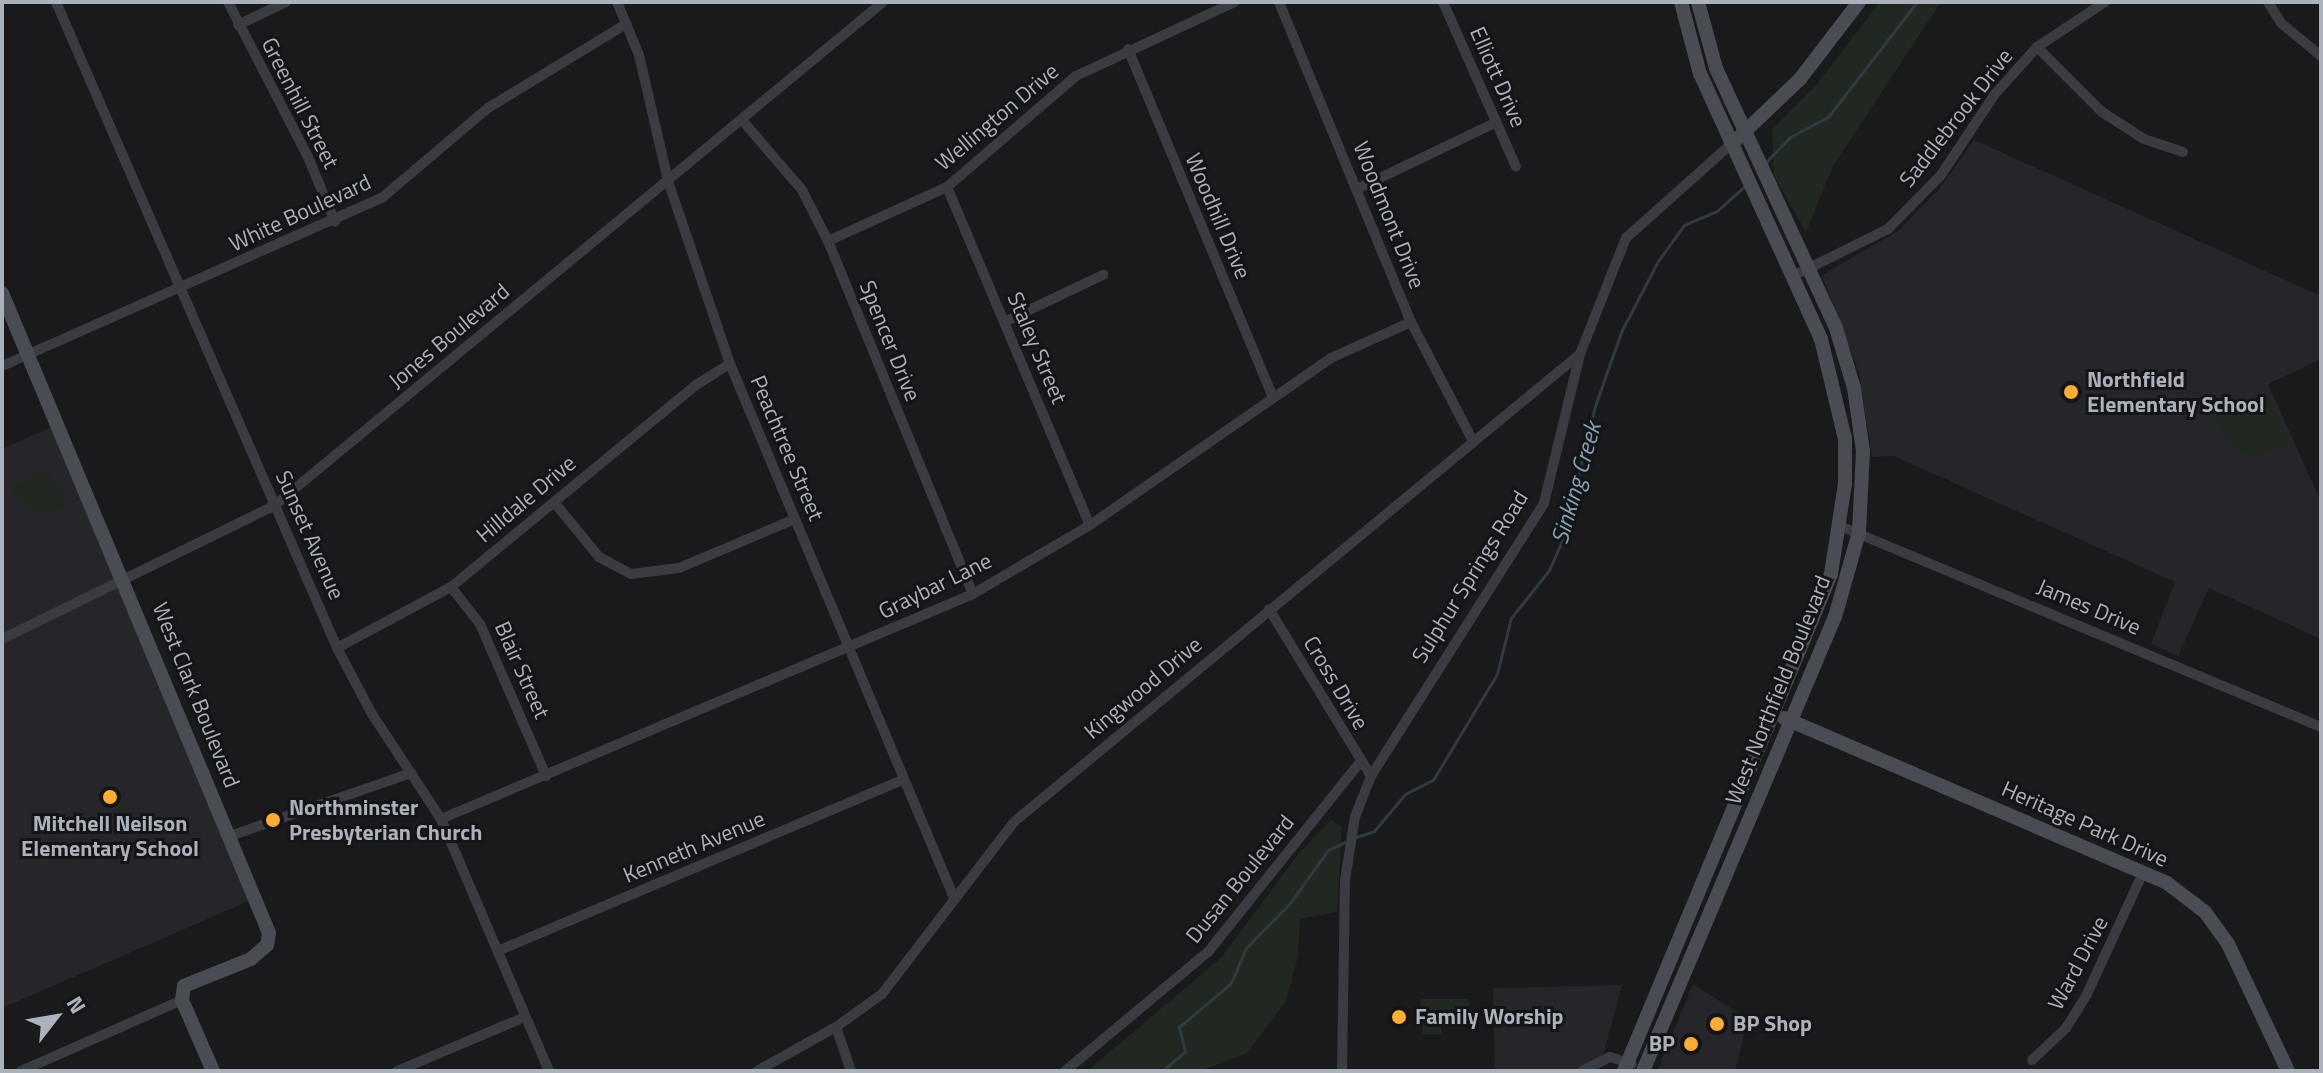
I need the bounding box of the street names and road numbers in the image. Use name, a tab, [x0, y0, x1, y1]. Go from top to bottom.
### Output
street label: Elliott Drive	[1464, 23, 1532, 131]
street label: Greenhill Street	[256, 33, 344, 173]
street label: Saddlebrook Drive	[1894, 44, 2018, 192]
street label: Wellington Drive	[930, 58, 1064, 176]
street label: Woodmont Drive	[1347, 138, 1431, 292]
street label: Woodhill Drive	[1180, 149, 1256, 283]
street label: White Boulevard	[225, 169, 375, 257]
street label: Spencer Drive	[854, 277, 926, 405]
street label: Jones Boulevard	[383, 278, 515, 394]
street label: Staley Street	[1002, 288, 1072, 408]
street label: Peachtree Street	[745, 371, 829, 525]
street label: Hilldale Drive	[471, 450, 581, 548]
street label: Sunset Avenue	[270, 467, 350, 603]
street label: Sulphur Springs Road	[1406, 486, 1534, 668]
street label: Graybar Lane	[874, 547, 996, 625]
street label: West Northfield Boulevard	[1720, 572, 1836, 808]
street label: James Drive	[2033, 573, 2145, 641]
street label: West Clark Boulevard	[147, 599, 245, 791]
street label: Blair Street	[489, 617, 555, 723]
street label: Kingwood Drive	[1079, 631, 1207, 745]
street label: Cross Drive	[1298, 631, 1374, 735]
street label: Heritage Park Drive	[1998, 775, 2172, 873]
street label: Kenneth Avenue	[619, 805, 769, 889]
street label: Dusan Boulevard	[1180, 810, 1300, 948]
street label: Ward Drive	[2042, 912, 2114, 1014]

